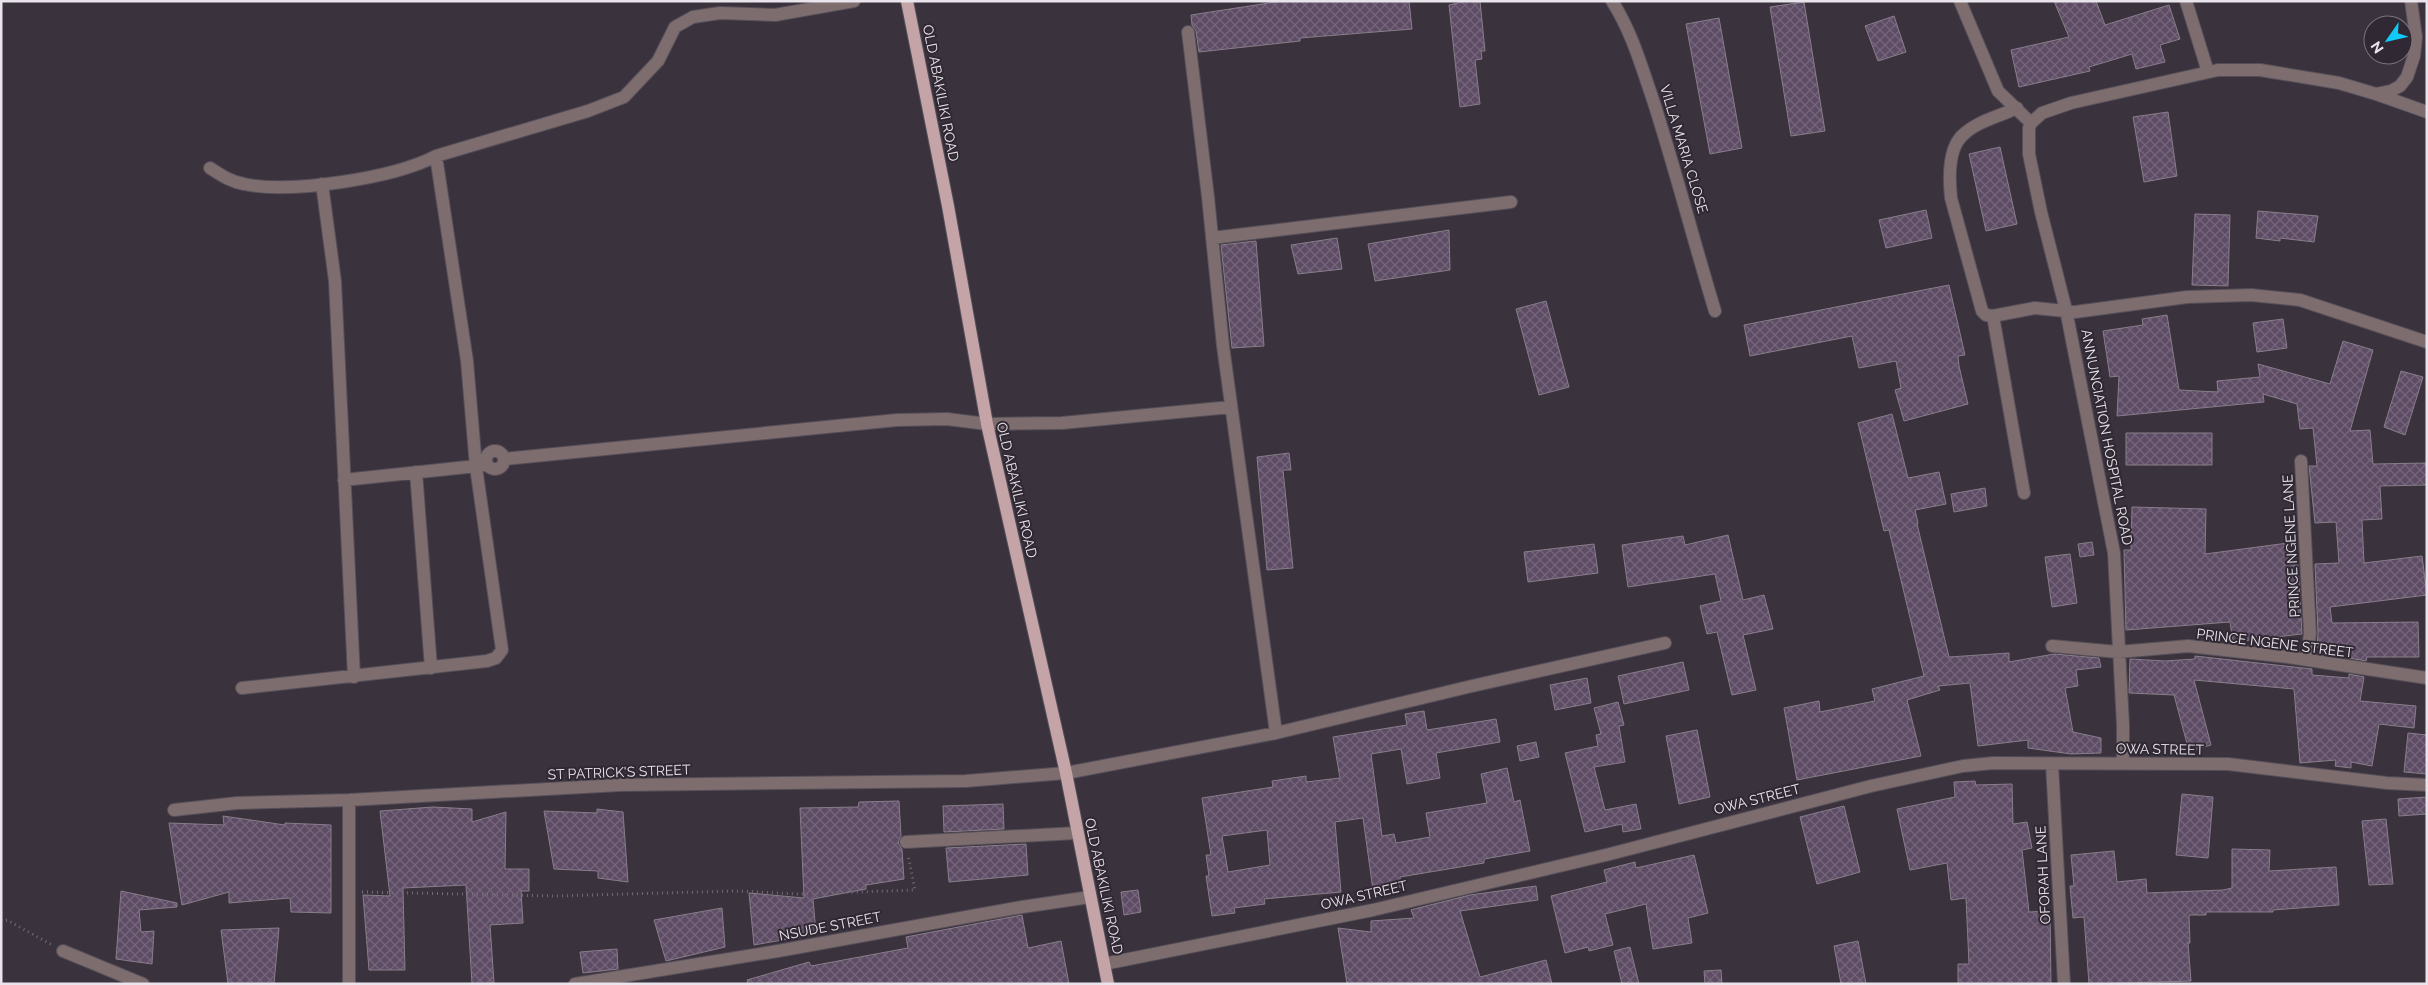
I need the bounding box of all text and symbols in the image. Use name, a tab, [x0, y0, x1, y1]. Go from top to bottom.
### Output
north arrow	[2363, 15, 2413, 65]
street label: OLD ABAKILIKI ROAD	[920, 23, 962, 163]
text: N	[2368, 38, 2387, 56]
street label: VILLA MARIA CLOSE	[1657, 83, 1711, 215]
street label: ANNUNCIATION HOSPITAL ROAD	[2078, 328, 2136, 546]
street label: OLD ABAKILIKI ROAD	[994, 421, 1040, 559]
street label: PRINCE NGENE LANE	[2279, 474, 2303, 618]
street label: PRINCE NGENE STREET	[2196, 625, 2355, 661]
street label: OWA STREET	[2116, 740, 2205, 758]
street label: ST PATRICK'S STREET	[547, 761, 691, 782]
street label: OWA STREET	[1712, 780, 1802, 817]
street label: OLD ABAKILIKI ROAD	[1082, 816, 1126, 956]
street label: OFORAH LANE	[2032, 825, 2054, 925]
street label: OWA STREET	[1319, 877, 1409, 913]
street label: NSUDE STREET	[778, 908, 883, 944]

